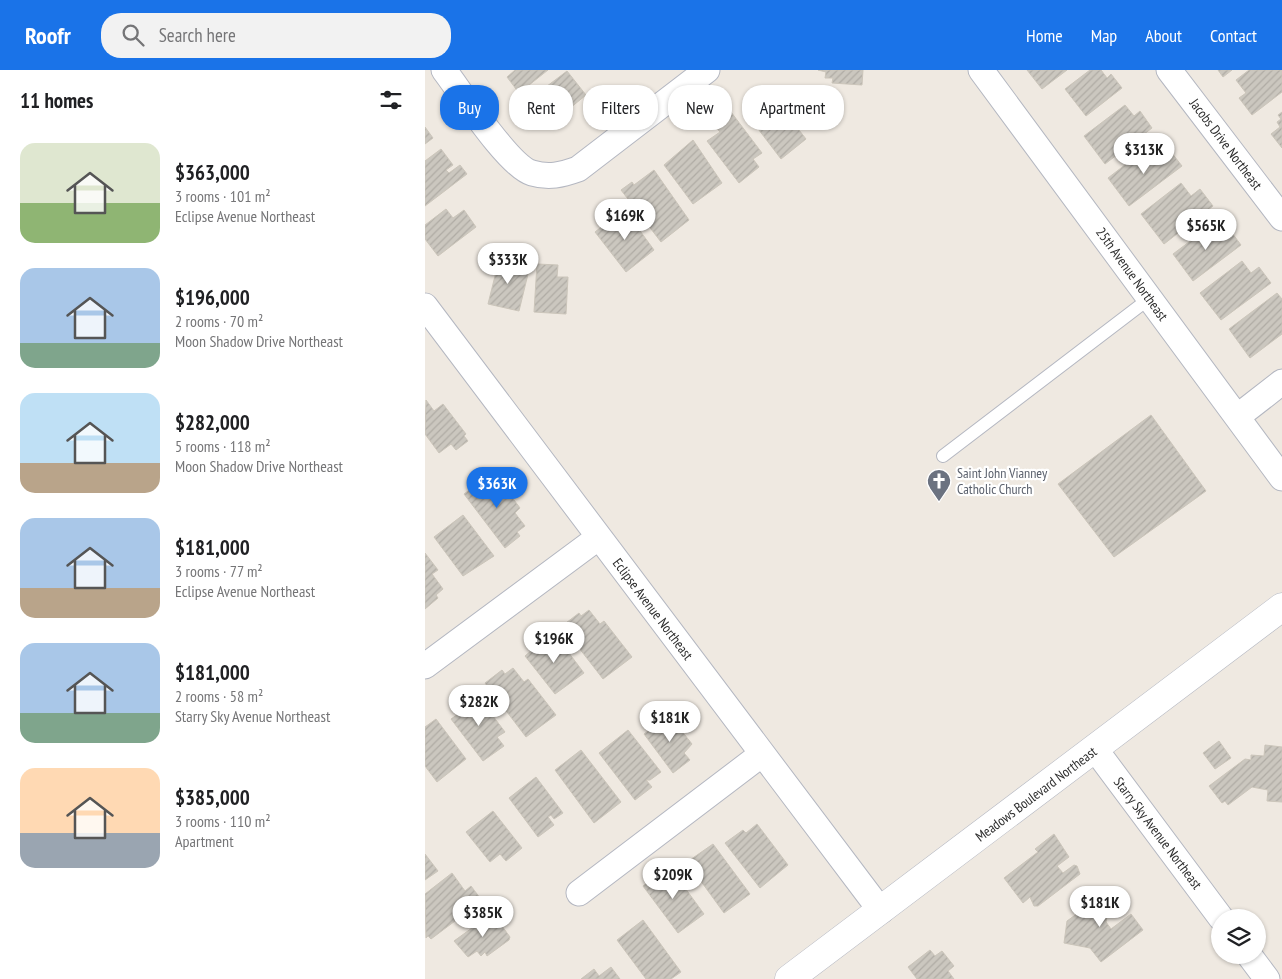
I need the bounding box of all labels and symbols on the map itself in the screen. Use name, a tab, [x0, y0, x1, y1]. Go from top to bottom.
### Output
street label: Jacobs Drive Northeast	[1185, 94, 1266, 193]
pin: $313K	[1109, 132, 1179, 175]
pin: $169K	[590, 198, 660, 241]
pin: $565K	[1171, 208, 1241, 251]
street label: 25th Avenue Northeast	[1092, 224, 1172, 324]
pin: $333K	[473, 242, 543, 285]
place label: Saint John Vianney Catholic Church	[957, 464, 1048, 498]
pin: $363K	[462, 466, 532, 509]
church icon: Saint John Vianney Catholic Church	[926, 468, 952, 502]
street label: Eclipse Avenue Northeast	[609, 555, 697, 663]
pin: $196K	[519, 622, 589, 664]
pin: $282K	[444, 684, 514, 727]
pin: $181K	[635, 700, 705, 743]
street label: Meadows Boulevard Northeast	[972, 742, 1100, 846]
street label: Starry Sky Avenue Northeast	[1110, 773, 1206, 893]
pin: $209K	[638, 858, 708, 900]
pin: $181K	[1065, 886, 1135, 928]
pin: $385K	[448, 896, 518, 938]

